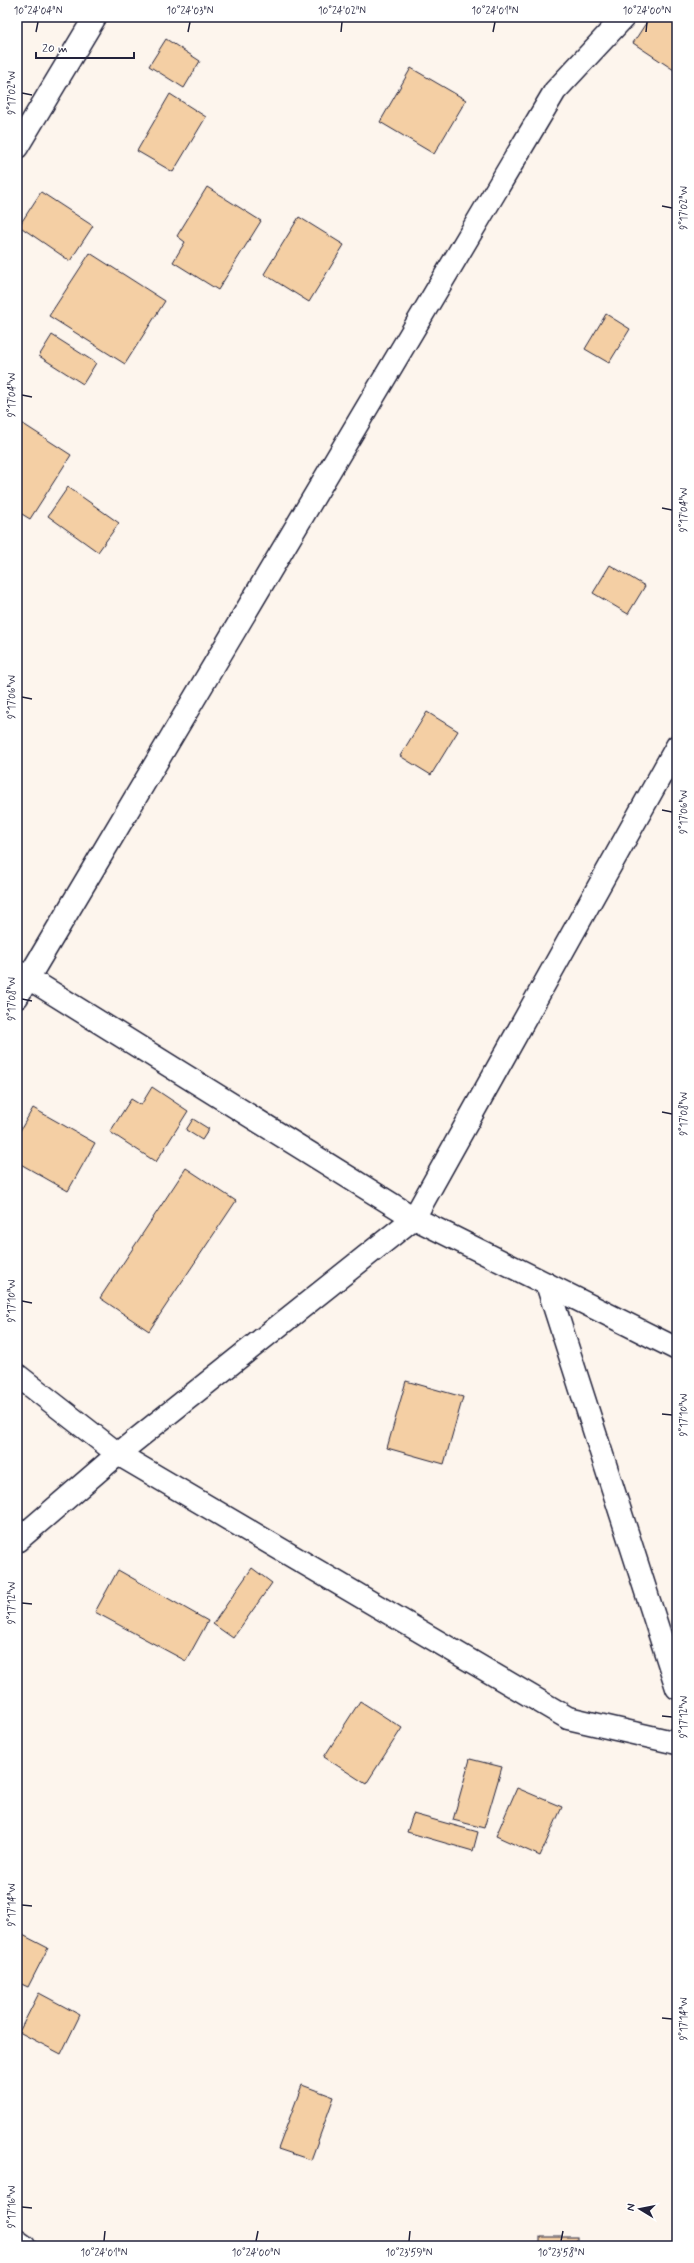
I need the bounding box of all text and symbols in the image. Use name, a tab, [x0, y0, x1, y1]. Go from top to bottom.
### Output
text: 10°24'04"N	[14, 4, 63, 18]
text: 10°24'03"N	[167, 4, 214, 18]
text: 10°24'02"N	[318, 4, 366, 18]
text: 10°24'01"N	[472, 4, 519, 18]
text: 10°24'00"N	[623, 4, 671, 18]
scale bar	[36, 34, 134, 60]
text: 20 m	[42, 41, 68, 57]
text: 9°17'02"W	[5, 71, 19, 115]
text: 9°17'02"W	[677, 186, 691, 230]
text: 9°17'04"W	[5, 373, 19, 417]
text: 9°17'04"W	[677, 488, 691, 532]
text: 9°17'06"W	[5, 675, 19, 719]
text: 9°17'06"W	[677, 790, 691, 834]
text: 9°17'08"W	[5, 977, 19, 1021]
text: 9°17'08"W	[677, 1092, 691, 1136]
text: 9°17'10"W	[5, 1280, 19, 1322]
text: 9°17'10"W	[677, 1394, 691, 1436]
text: 9°17'12"W	[5, 1582, 19, 1624]
text: 9°17'12"W	[677, 1696, 691, 1738]
text: 9°17'14"W	[5, 1883, 19, 1927]
text: 9°17'14"W	[677, 1997, 691, 2041]
text: 9°17'16"W	[5, 2186, 19, 2228]
north arrow	[620, 2189, 660, 2229]
text: N	[624, 2203, 639, 2212]
text: 10°24'01"N	[81, 2246, 128, 2260]
text: 10°24'00"N	[232, 2246, 280, 2260]
text: 10°23'59"N	[385, 2246, 433, 2260]
text: 10°23'58"N	[538, 2246, 585, 2260]

